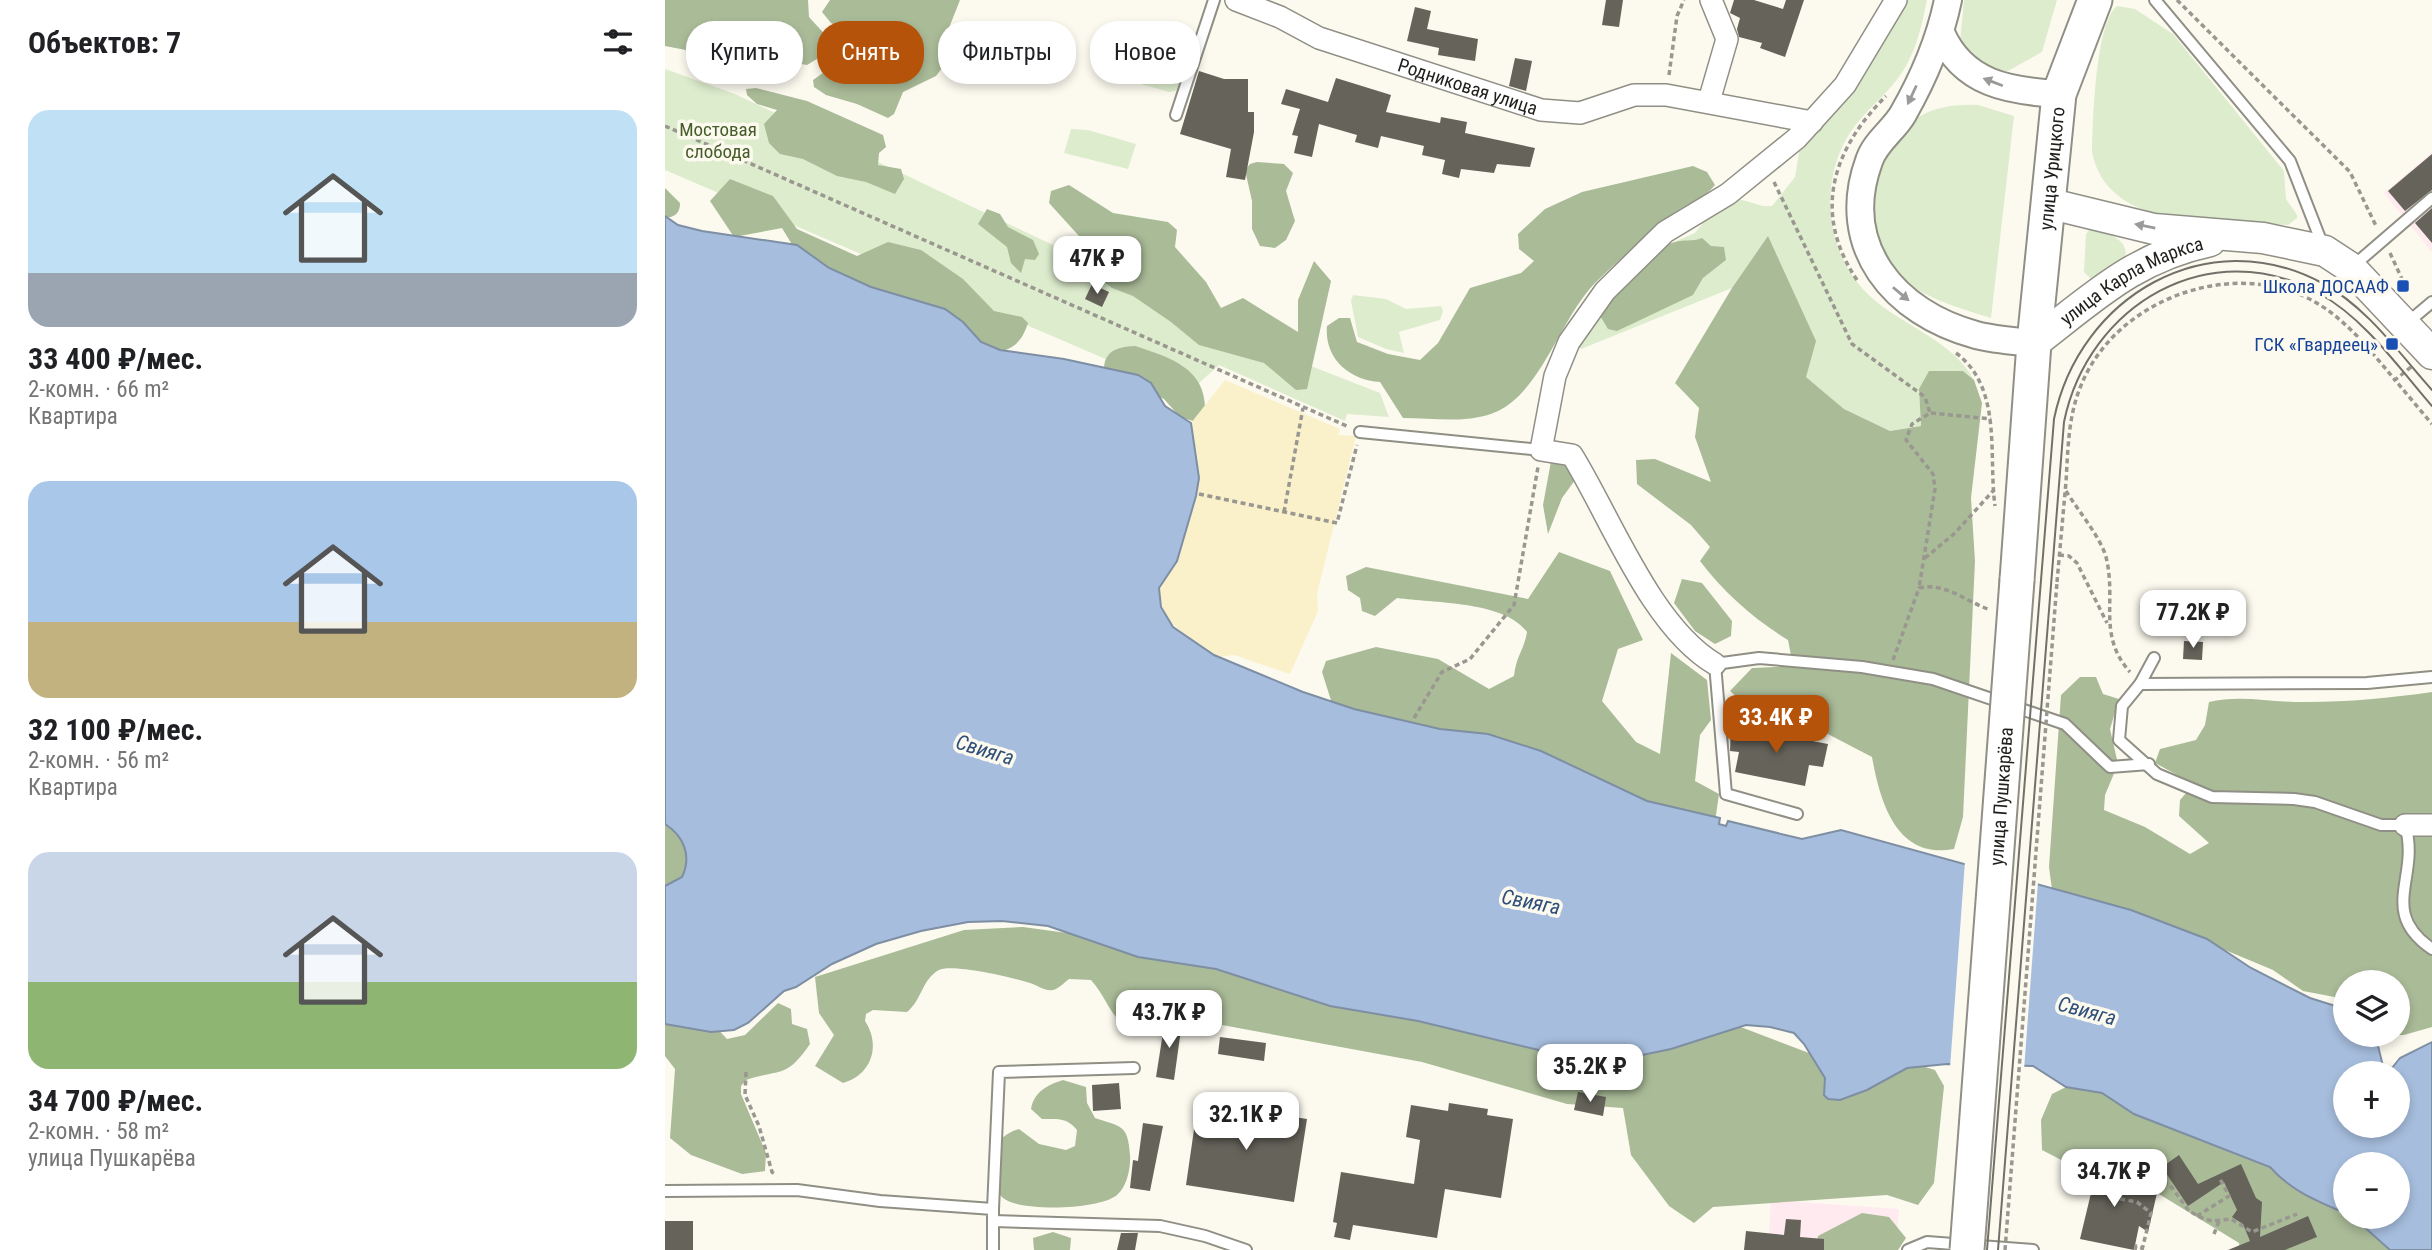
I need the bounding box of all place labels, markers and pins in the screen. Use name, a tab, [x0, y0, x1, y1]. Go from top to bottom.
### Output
pin: 47K ₽	[1048, 236, 1146, 296]
place label: Школа ДОСААФ	[2263, 275, 2389, 298]
marker: Школа ДОСААФ	[2395, 278, 2411, 294]
place label: ГСК «Гвардеец»	[2254, 333, 2378, 356]
marker: ГСК «Гвардеец»	[2384, 336, 2400, 352]
pin: 77.2K ₽	[2128, 590, 2258, 650]
pin: 33.4K ₽	[1711, 696, 1841, 755]
pin: 43.7K ₽	[1104, 990, 1234, 1050]
pin: 35.2K ₽	[1525, 1044, 1655, 1104]
pin: 32.1K ₽	[1181, 1092, 1311, 1152]
pin: 34.7K ₽	[2049, 1150, 2179, 1209]

